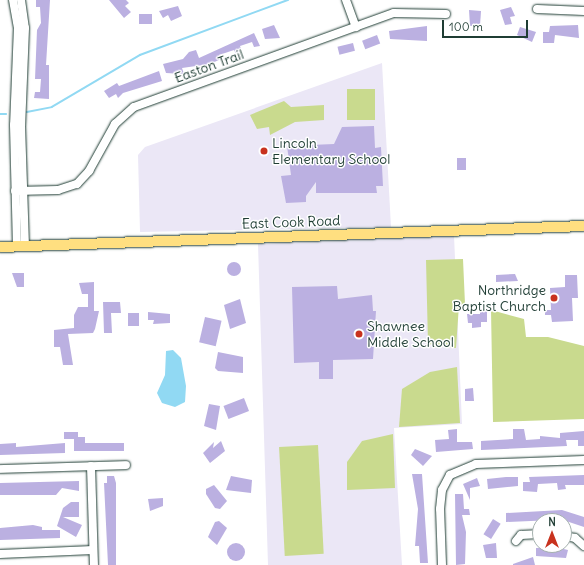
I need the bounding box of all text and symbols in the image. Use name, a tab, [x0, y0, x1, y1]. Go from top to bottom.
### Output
scale bar	[444, 12, 530, 38]
text: 100 m	[449, 19, 483, 34]
street label: Easton Trail	[172, 46, 246, 86]
place label: Lincoln Elementary School	[272, 135, 390, 168]
marker: Lincoln Elementary School	[259, 146, 269, 156]
street label: East Cook Road	[241, 212, 341, 232]
place label: Northridge Baptist Church	[452, 282, 546, 314]
marker: Northridge Baptist Church	[549, 293, 559, 303]
place label: Shawnee Middle School	[367, 318, 454, 350]
marker: Shawnee Middle School	[354, 329, 364, 339]
north arrow	[532, 513, 572, 553]
text: N	[548, 515, 556, 529]

